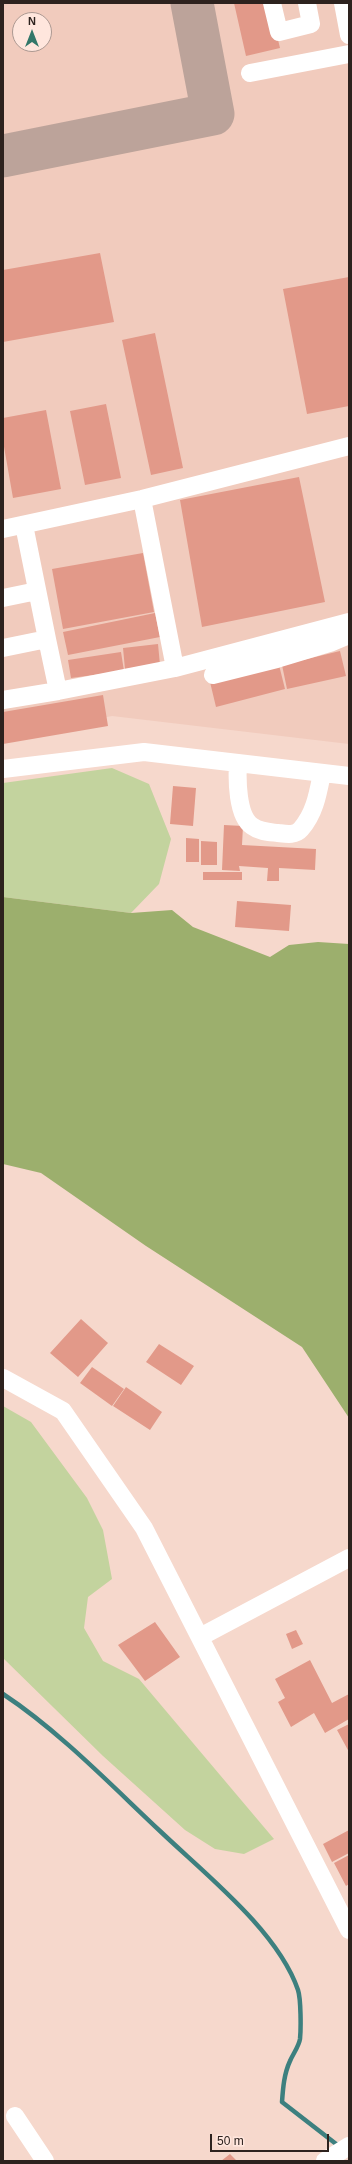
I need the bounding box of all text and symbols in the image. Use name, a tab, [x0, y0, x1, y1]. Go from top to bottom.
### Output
north arrow	[12, 12, 52, 52]
text: N	[28, 15, 36, 27]
scale bar	[212, 2126, 331, 2152]
text: 50 m	[217, 2134, 244, 2148]

